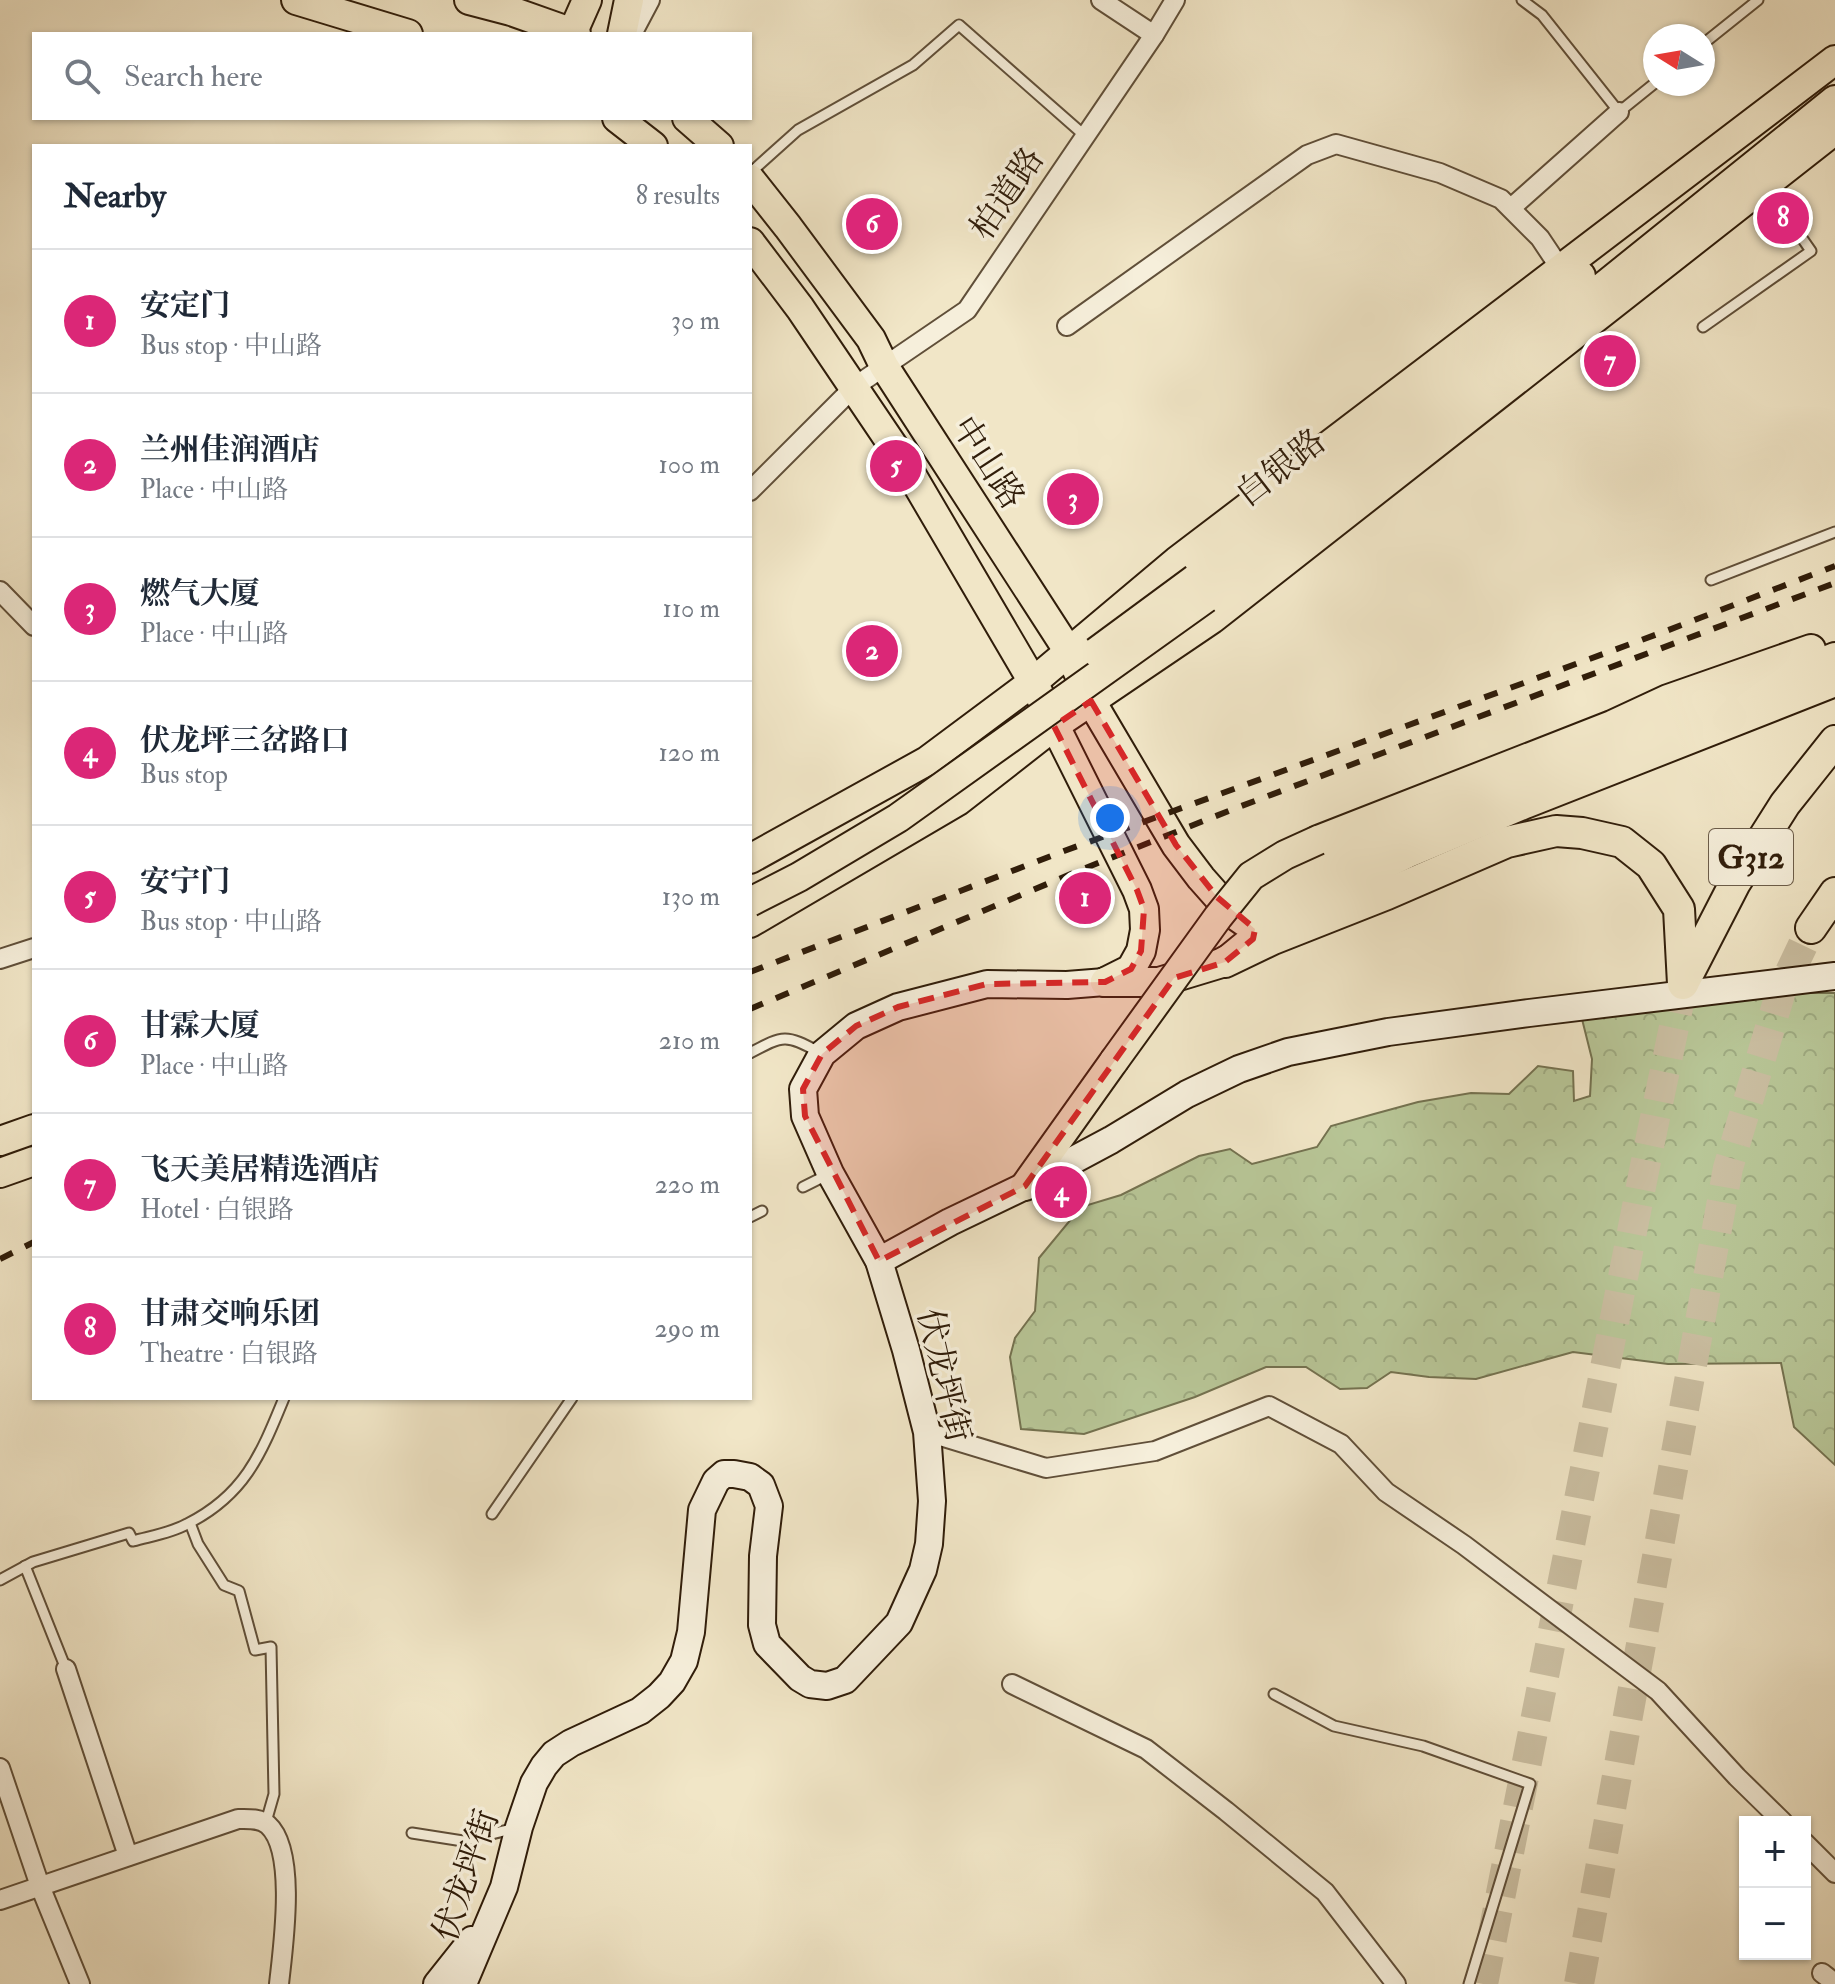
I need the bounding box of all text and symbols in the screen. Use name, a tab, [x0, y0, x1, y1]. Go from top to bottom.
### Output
north arrow	[1643, 24, 1715, 96]
search box	[32, 32, 752, 120]
icon: search	[60, 54, 104, 98]
text: Search here	[124, 58, 263, 95]
street label: 柏道路	[961, 140, 1054, 248]
text: Nearby	[64, 175, 166, 218]
text: 8 results	[636, 180, 720, 212]
pin: 8	[1757, 188, 1809, 248]
pin: 6	[846, 194, 898, 254]
text: 安定门	[140, 287, 230, 324]
text: 1	[85, 305, 95, 337]
text: 30 m	[671, 305, 720, 337]
text: Bus stop · 中山路	[140, 330, 322, 362]
pin: 7	[1584, 331, 1636, 391]
street label: 中山路	[942, 408, 1034, 517]
street label: 白银路	[1227, 420, 1334, 517]
text: 兰州佳润酒店	[140, 431, 320, 468]
pin: 5	[870, 436, 922, 496]
text: 2	[83, 449, 97, 481]
text: 100 m	[659, 449, 720, 481]
pin: 3	[1047, 469, 1099, 529]
text: Place · 中山路	[140, 474, 288, 506]
text: 燃气大厦	[140, 575, 260, 612]
text: 3	[85, 593, 95, 625]
text: 110 m	[663, 593, 720, 625]
text: Place · 中山路	[140, 618, 288, 650]
pin: 2	[846, 621, 898, 681]
text: 伏龙坪三岔路口	[140, 722, 350, 759]
text: 4	[83, 737, 97, 769]
text: 120 m	[659, 737, 720, 769]
text: Bus stop	[140, 759, 228, 791]
your location	[1090, 798, 1130, 838]
road number: G312	[1709, 829, 1793, 885]
text: 安宁门	[140, 863, 230, 900]
pin: 1	[1059, 868, 1111, 928]
text: 5	[84, 881, 96, 913]
text: 130 m	[662, 881, 720, 913]
text: Bus stop · 中山路	[140, 906, 322, 938]
text: 甘霖大厦	[140, 1007, 260, 1044]
text: 6	[83, 1025, 97, 1057]
text: 210 m	[659, 1025, 720, 1057]
text: Place · 中山路	[140, 1050, 288, 1082]
text: 飞天美居精选酒店	[140, 1151, 380, 1188]
pin: 4	[1035, 1162, 1087, 1222]
text: 7	[84, 1169, 96, 1201]
text: 220 m	[655, 1169, 720, 1201]
text: Hotel · 白银路	[140, 1194, 294, 1226]
text: 甘肃交响乐团	[140, 1295, 320, 1332]
street label: 伏龙坪街	[907, 1304, 980, 1446]
text: 8	[84, 1313, 96, 1345]
text: 290 m	[655, 1313, 720, 1345]
text: Theatre · 白银路	[140, 1338, 317, 1370]
street label: 伏龙坪街	[424, 1804, 509, 1947]
map controls	[1739, 1816, 1811, 1960]
button: +	[1739, 1816, 1811, 1888]
button: −	[1739, 1888, 1811, 1960]

